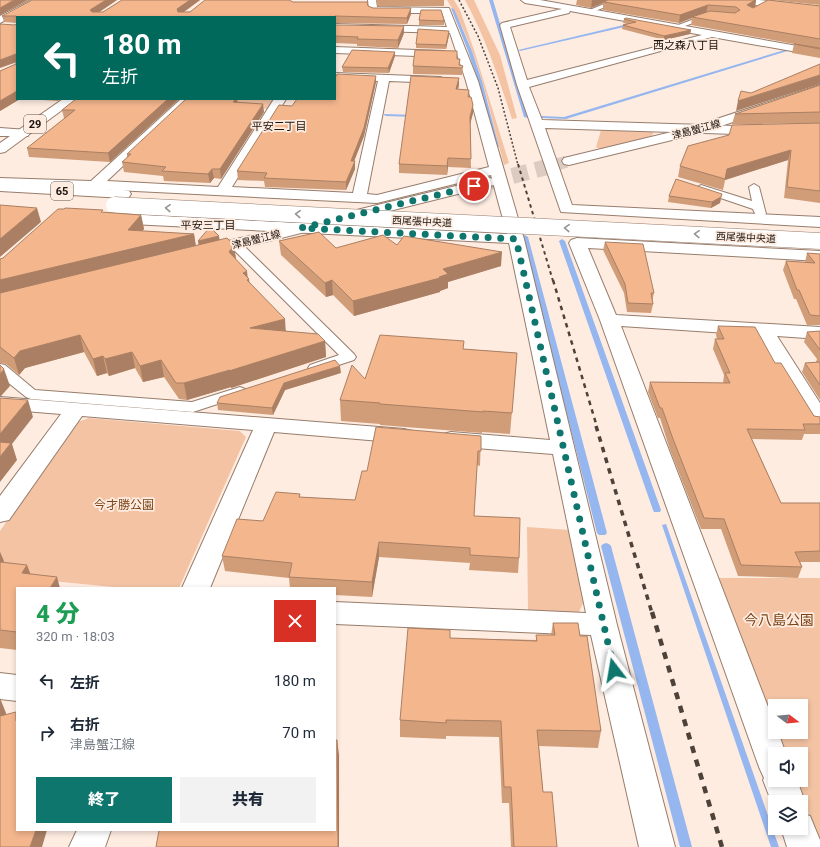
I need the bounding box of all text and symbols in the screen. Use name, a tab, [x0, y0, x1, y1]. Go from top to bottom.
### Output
text: 180 m	[102, 28, 181, 61]
icon: left	[36, 32, 88, 84]
district label: 西之森八丁目	[653, 39, 719, 52]
text: 左折	[102, 66, 138, 87]
road number: 29	[24, 115, 46, 133]
street label: 津島蟹江線	[671, 118, 722, 141]
district label: 平安二丁目	[252, 120, 307, 133]
pin	[457, 169, 491, 203]
icon: arrive	[463, 175, 485, 197]
road number: 65	[51, 182, 73, 200]
one-way arrow	[165, 203, 171, 212]
one-way arrow	[295, 210, 301, 219]
street label: 西尾張中央道	[392, 214, 452, 229]
district label: 平安三丁目	[181, 219, 236, 232]
one-way arrow	[564, 224, 570, 232]
street label: 津島蟹江線	[231, 228, 282, 251]
one-way arrow	[694, 230, 700, 239]
street label: 西尾張中央道	[716, 230, 776, 245]
park label: 今才勝公園	[94, 498, 154, 512]
text: 4 分	[36, 600, 80, 628]
button: close	[274, 600, 316, 642]
park label: 今八島公園	[744, 612, 814, 628]
text: 320 m · 18:03	[36, 629, 115, 644]
position arrow	[593, 649, 635, 691]
icon: left	[36, 670, 58, 692]
text: 180 m	[274, 672, 316, 690]
text: 左折	[70, 674, 100, 692]
north arrow	[768, 699, 808, 739]
map controls	[768, 699, 808, 835]
text: 右折	[70, 716, 100, 734]
icon: right	[36, 722, 58, 744]
text: 70 m	[282, 724, 316, 742]
text: 津島蟹江線	[70, 737, 135, 752]
button: sound	[768, 747, 808, 787]
button: 終了	[36, 777, 172, 823]
button: 共有	[180, 777, 316, 823]
button: layers	[768, 795, 808, 835]

